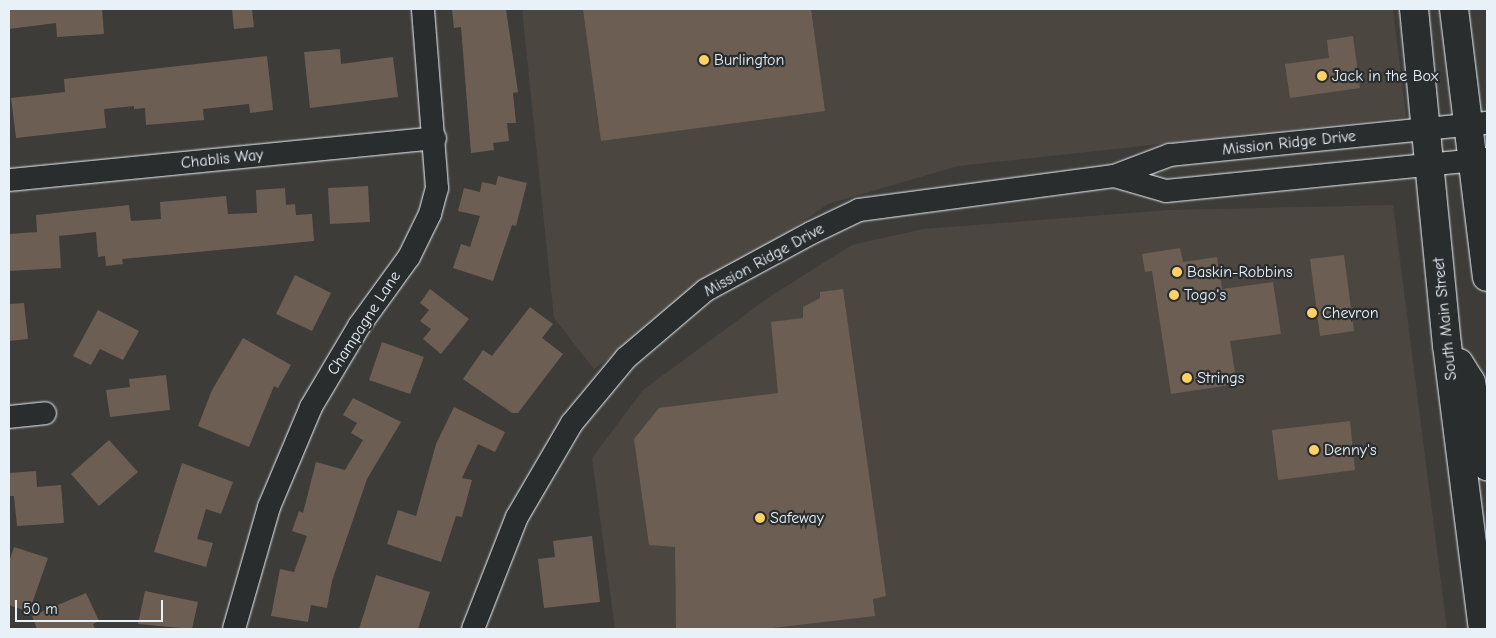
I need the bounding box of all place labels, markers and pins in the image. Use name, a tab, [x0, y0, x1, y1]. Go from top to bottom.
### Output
place label: Burlington	[714, 50, 784, 70]
marker: Burlington	[698, 54, 710, 66]
place label: Jack in the Box	[1332, 66, 1438, 86]
marker: Jack in the Box	[1316, 70, 1328, 82]
place label: Baskin-Robbins	[1187, 262, 1293, 282]
marker: Baskin-Robbins	[1171, 266, 1183, 278]
place label: Togo's	[1184, 285, 1226, 305]
marker: Togo's	[1168, 289, 1180, 301]
place label: Chevron	[1322, 303, 1378, 323]
marker: Chevron	[1306, 307, 1318, 319]
place label: Strings	[1197, 368, 1244, 388]
marker: Strings	[1181, 372, 1193, 384]
place label: Denny's	[1324, 440, 1377, 460]
marker: Denny's	[1308, 444, 1320, 456]
place label: Safeway	[770, 508, 824, 528]
marker: Safeway	[754, 512, 766, 524]

